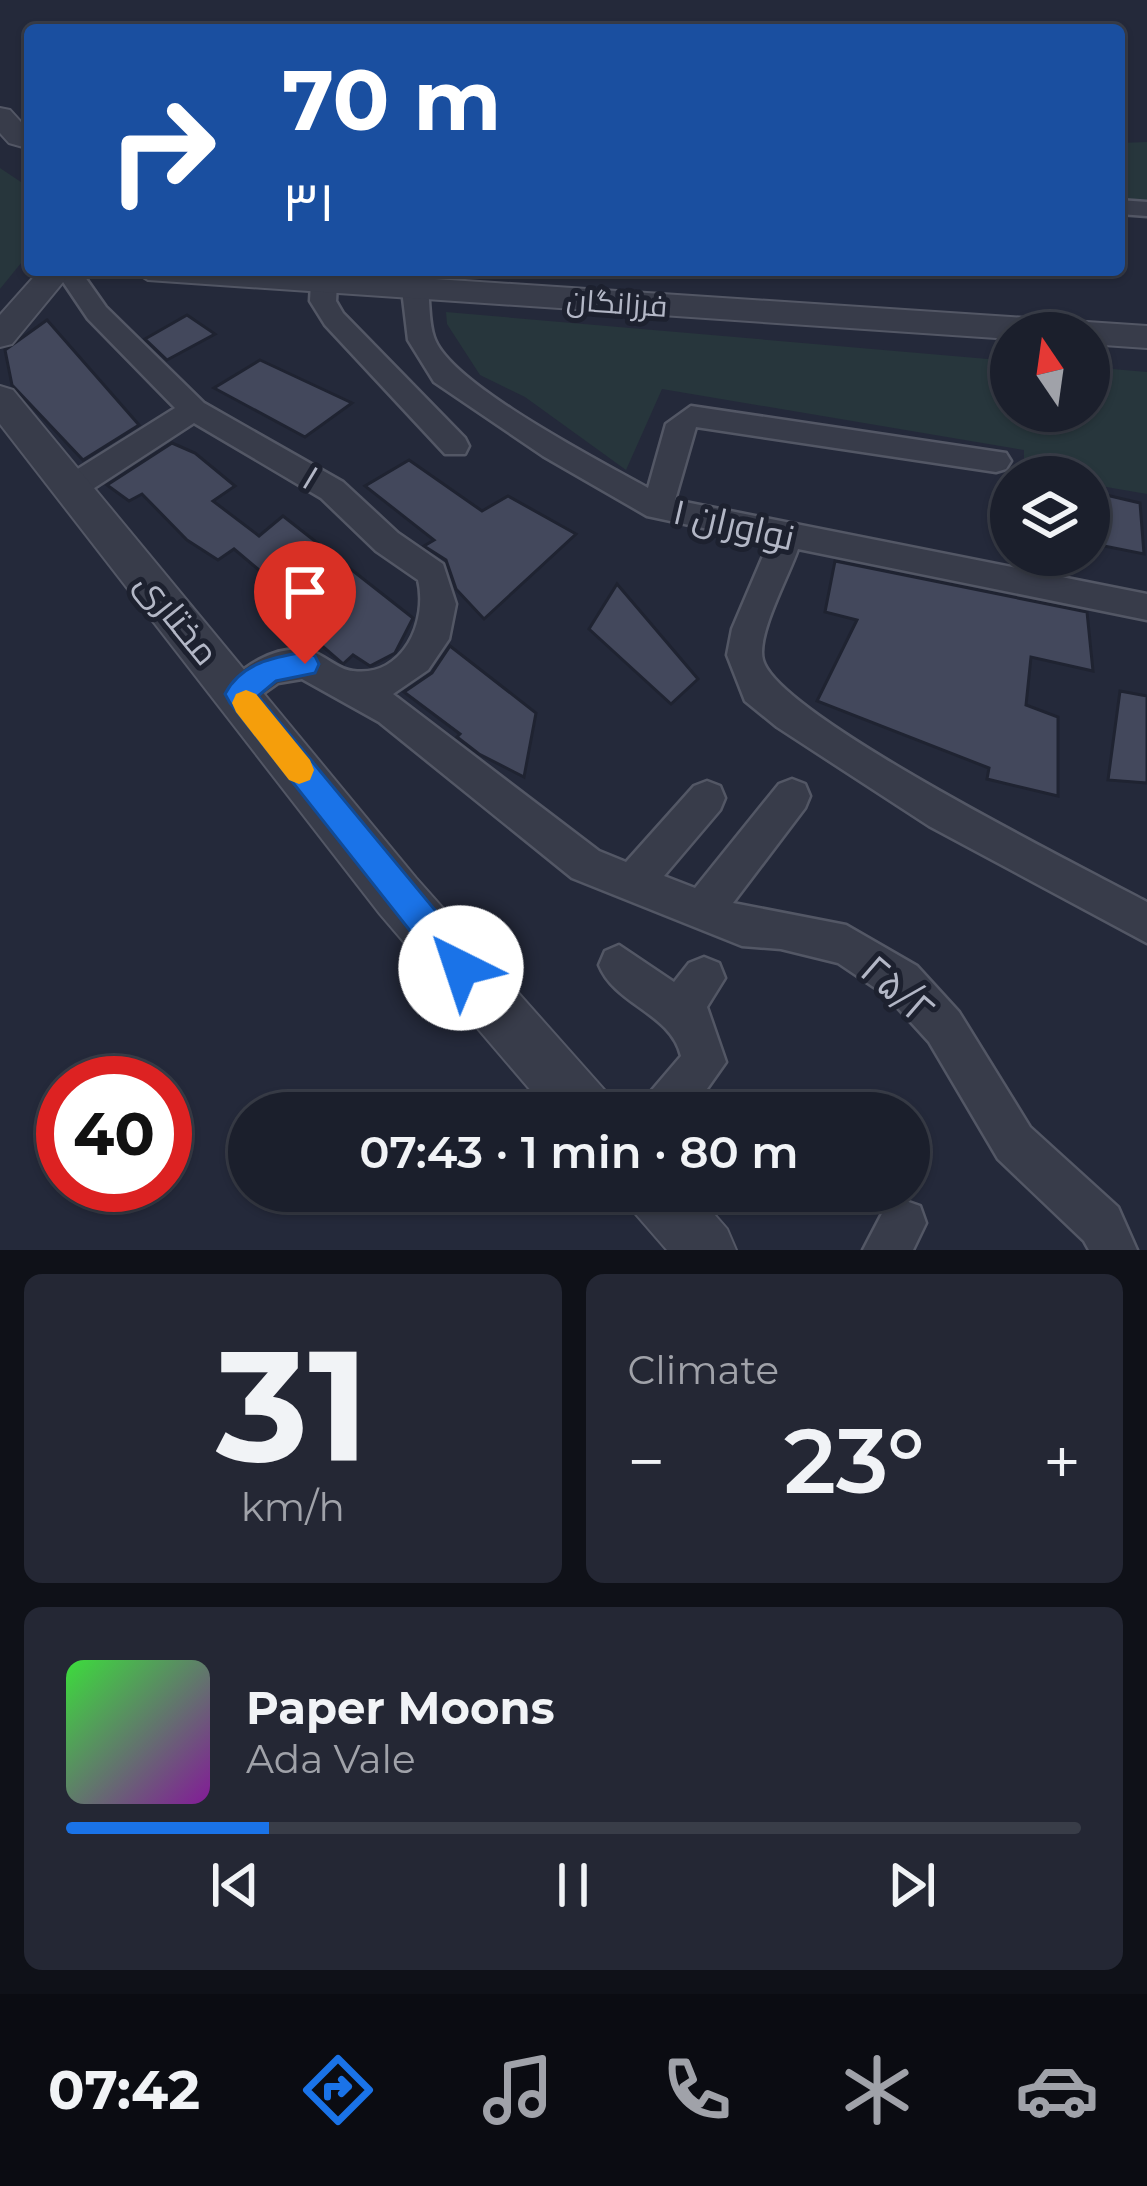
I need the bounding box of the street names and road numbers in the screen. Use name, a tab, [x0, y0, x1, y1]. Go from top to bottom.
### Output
street label: فرزانگان	[565, 281, 669, 325]
street label: ۱	[295, 455, 327, 499]
street label: نواوران ۱	[669, 489, 799, 559]
street label: مختاری	[127, 562, 229, 674]
street label: ۲۵/۲	[850, 943, 946, 1035]

